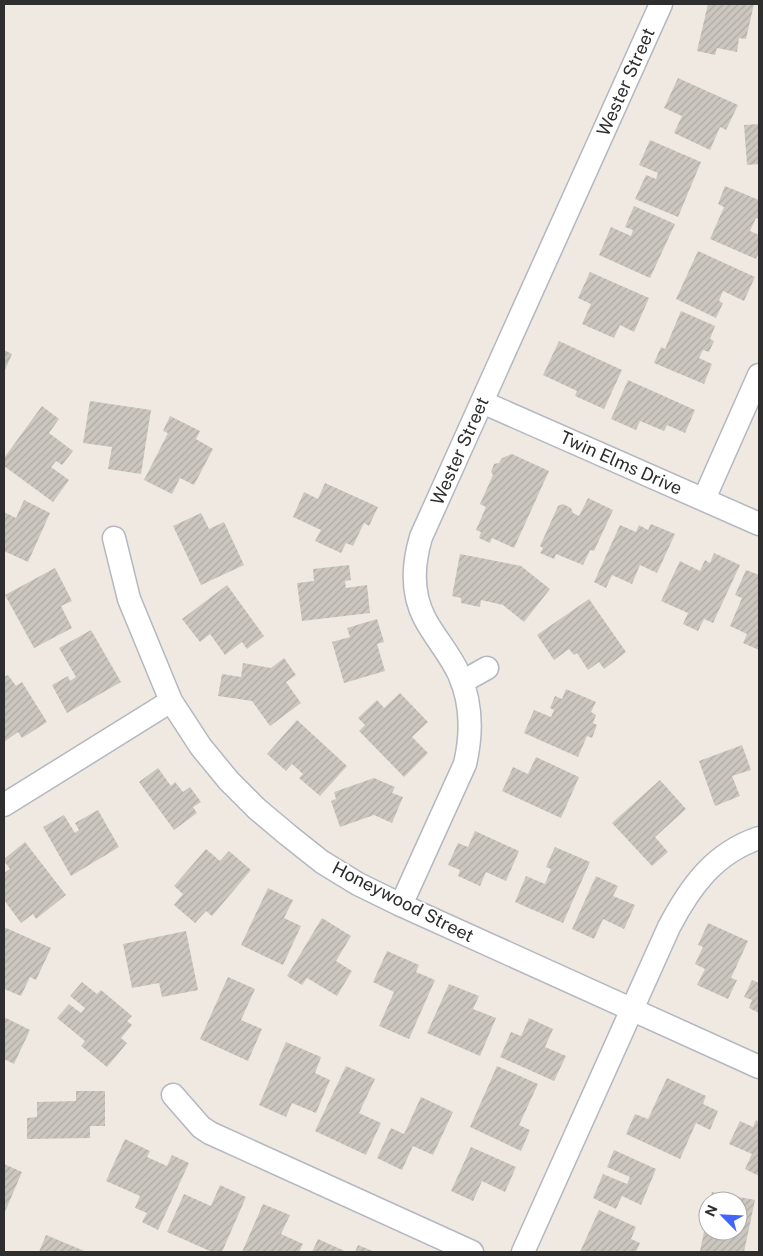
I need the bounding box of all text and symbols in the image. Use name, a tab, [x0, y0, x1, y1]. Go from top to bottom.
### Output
street label: Wester Street	[592, 24, 659, 139]
street label: Wester Street	[426, 393, 493, 508]
street label: Twin Elms Drive	[557, 426, 686, 499]
street label: Honeywood Street	[329, 857, 478, 946]
north arrow	[698, 1191, 748, 1241]
text: N	[702, 1202, 721, 1219]

